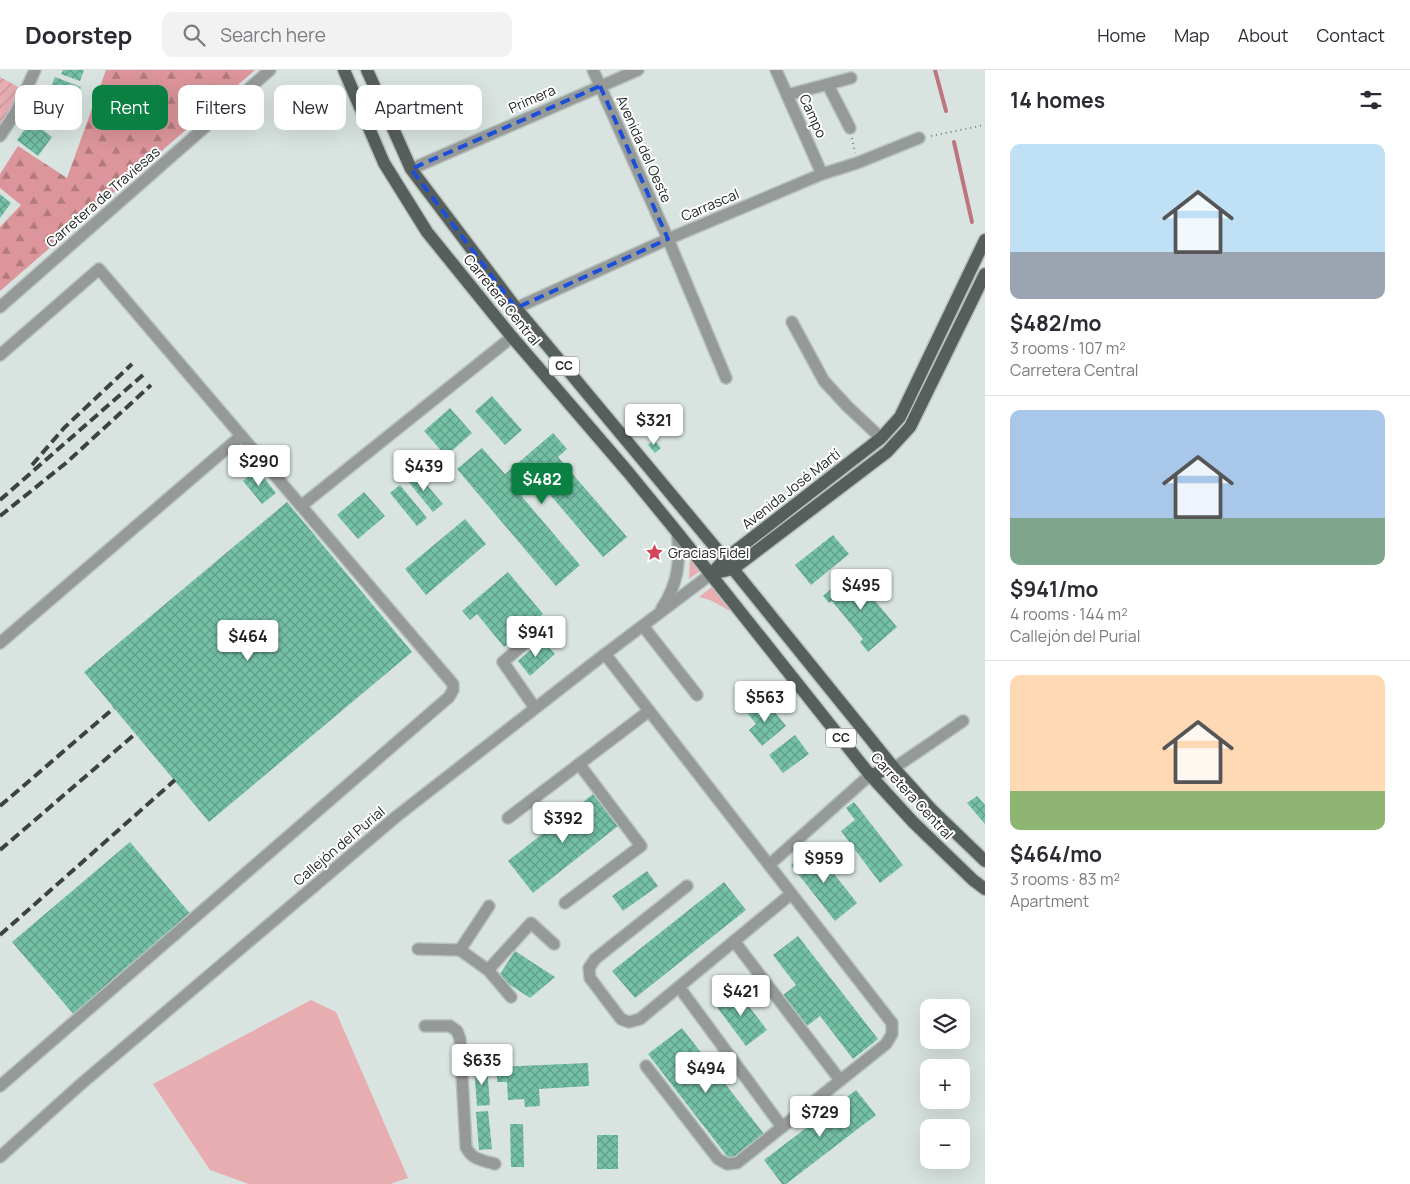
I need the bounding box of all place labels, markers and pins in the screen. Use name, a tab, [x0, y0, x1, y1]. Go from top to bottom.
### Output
pin: $321	[624, 404, 684, 446]
pin: $290	[229, 444, 289, 487]
pin: $439	[394, 450, 454, 492]
pin: $482	[512, 462, 572, 505]
place icon: Gracias Fidel	[644, 543, 664, 563]
place label: Gracias Fidel	[668, 543, 749, 562]
pin: $495	[831, 568, 891, 611]
pin: $941	[506, 616, 566, 658]
pin: $464	[218, 620, 278, 662]
pin: $563	[735, 680, 795, 723]
pin: $392	[533, 802, 593, 844]
pin: $959	[794, 842, 854, 884]
pin: $421	[711, 974, 771, 1017]
pin: $635	[452, 1044, 512, 1086]
pin: $494	[676, 1052, 736, 1094]
pin: $729	[790, 1096, 850, 1138]

